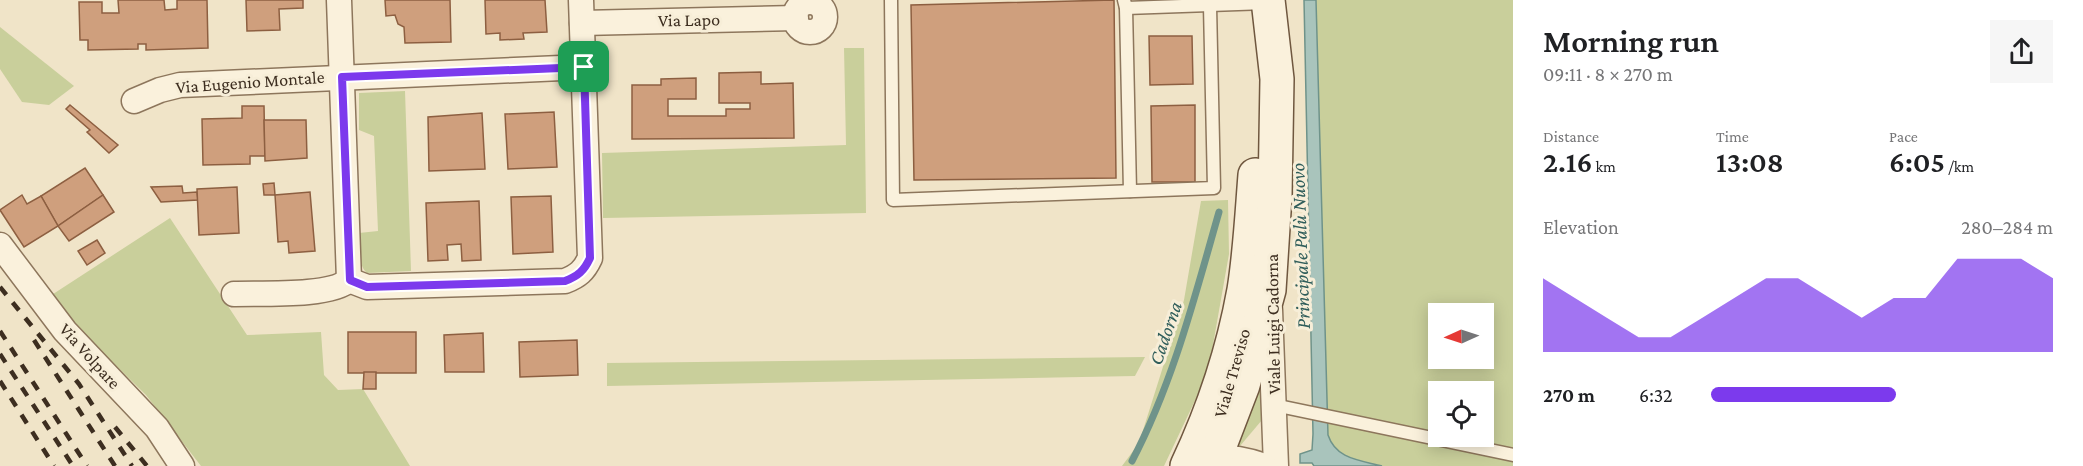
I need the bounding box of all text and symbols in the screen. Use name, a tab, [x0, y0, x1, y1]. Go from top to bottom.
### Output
street label: Via Lapo	[658, 9, 720, 31]
button: share	[1990, 20, 2053, 83]
text: Morning run	[1543, 22, 1719, 59]
pin	[558, 41, 609, 92]
icon: arrive	[567, 50, 600, 83]
text: 09:11 · 8 × 270 m	[1543, 63, 1673, 85]
street label: Via Eugenio Montale	[175, 67, 325, 97]
text: Distance	[1543, 128, 1599, 145]
text: Time	[1716, 128, 1749, 145]
text: Pace	[1889, 128, 1918, 145]
text: 2.16	[1543, 145, 1592, 178]
text: 13:08	[1716, 145, 1784, 178]
text: 6:05	[1889, 145, 1945, 178]
text: km	[1592, 158, 1616, 175]
text: /km	[1945, 158, 1974, 175]
water label: Principale Palù Nuovo	[1286, 162, 1315, 329]
text: Elevation	[1543, 216, 1619, 238]
text: 280–284 m	[1961, 216, 2053, 238]
street label: Viale Luigi Cadorna	[1262, 254, 1284, 394]
water label: Cadorna	[1144, 298, 1186, 368]
north arrow	[1428, 303, 1494, 369]
map controls	[1428, 303, 1494, 447]
street label: Via Volpare	[55, 319, 125, 393]
street label: Viale Treviso	[1210, 326, 1254, 420]
button: locate	[1428, 381, 1494, 447]
text: 270 m	[1543, 384, 1595, 406]
text: 6:32	[1639, 384, 1673, 406]

